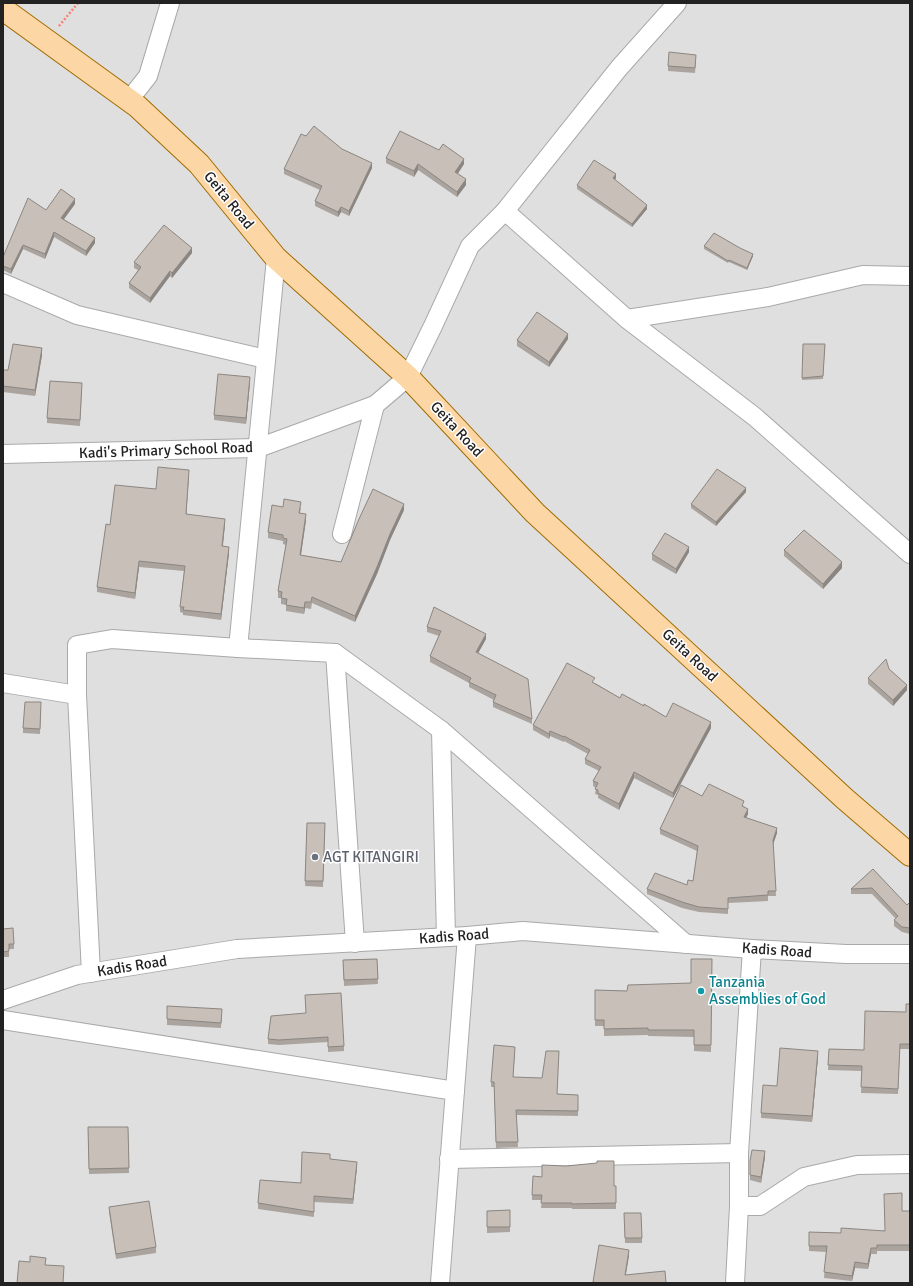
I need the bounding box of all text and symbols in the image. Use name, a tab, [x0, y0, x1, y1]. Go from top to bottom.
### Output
street label: Geita Road	[200, 167, 258, 233]
street label: Geita Road	[427, 397, 487, 461]
street label: Kadi's Primary School Road	[79, 438, 253, 462]
street label: Geita Road	[658, 625, 722, 685]
place label: AGT KITANGIRI	[323, 848, 419, 866]
marker: AGT KITANGIRI	[310, 852, 320, 862]
street label: Kadis Road	[418, 925, 490, 947]
street label: Kadis Road	[741, 939, 813, 961]
street label: Kadis Road	[96, 952, 168, 980]
place label: Tanzania Assemblies of God	[709, 973, 826, 1008]
marker: Tanzania Assemblies of God	[696, 986, 706, 996]

